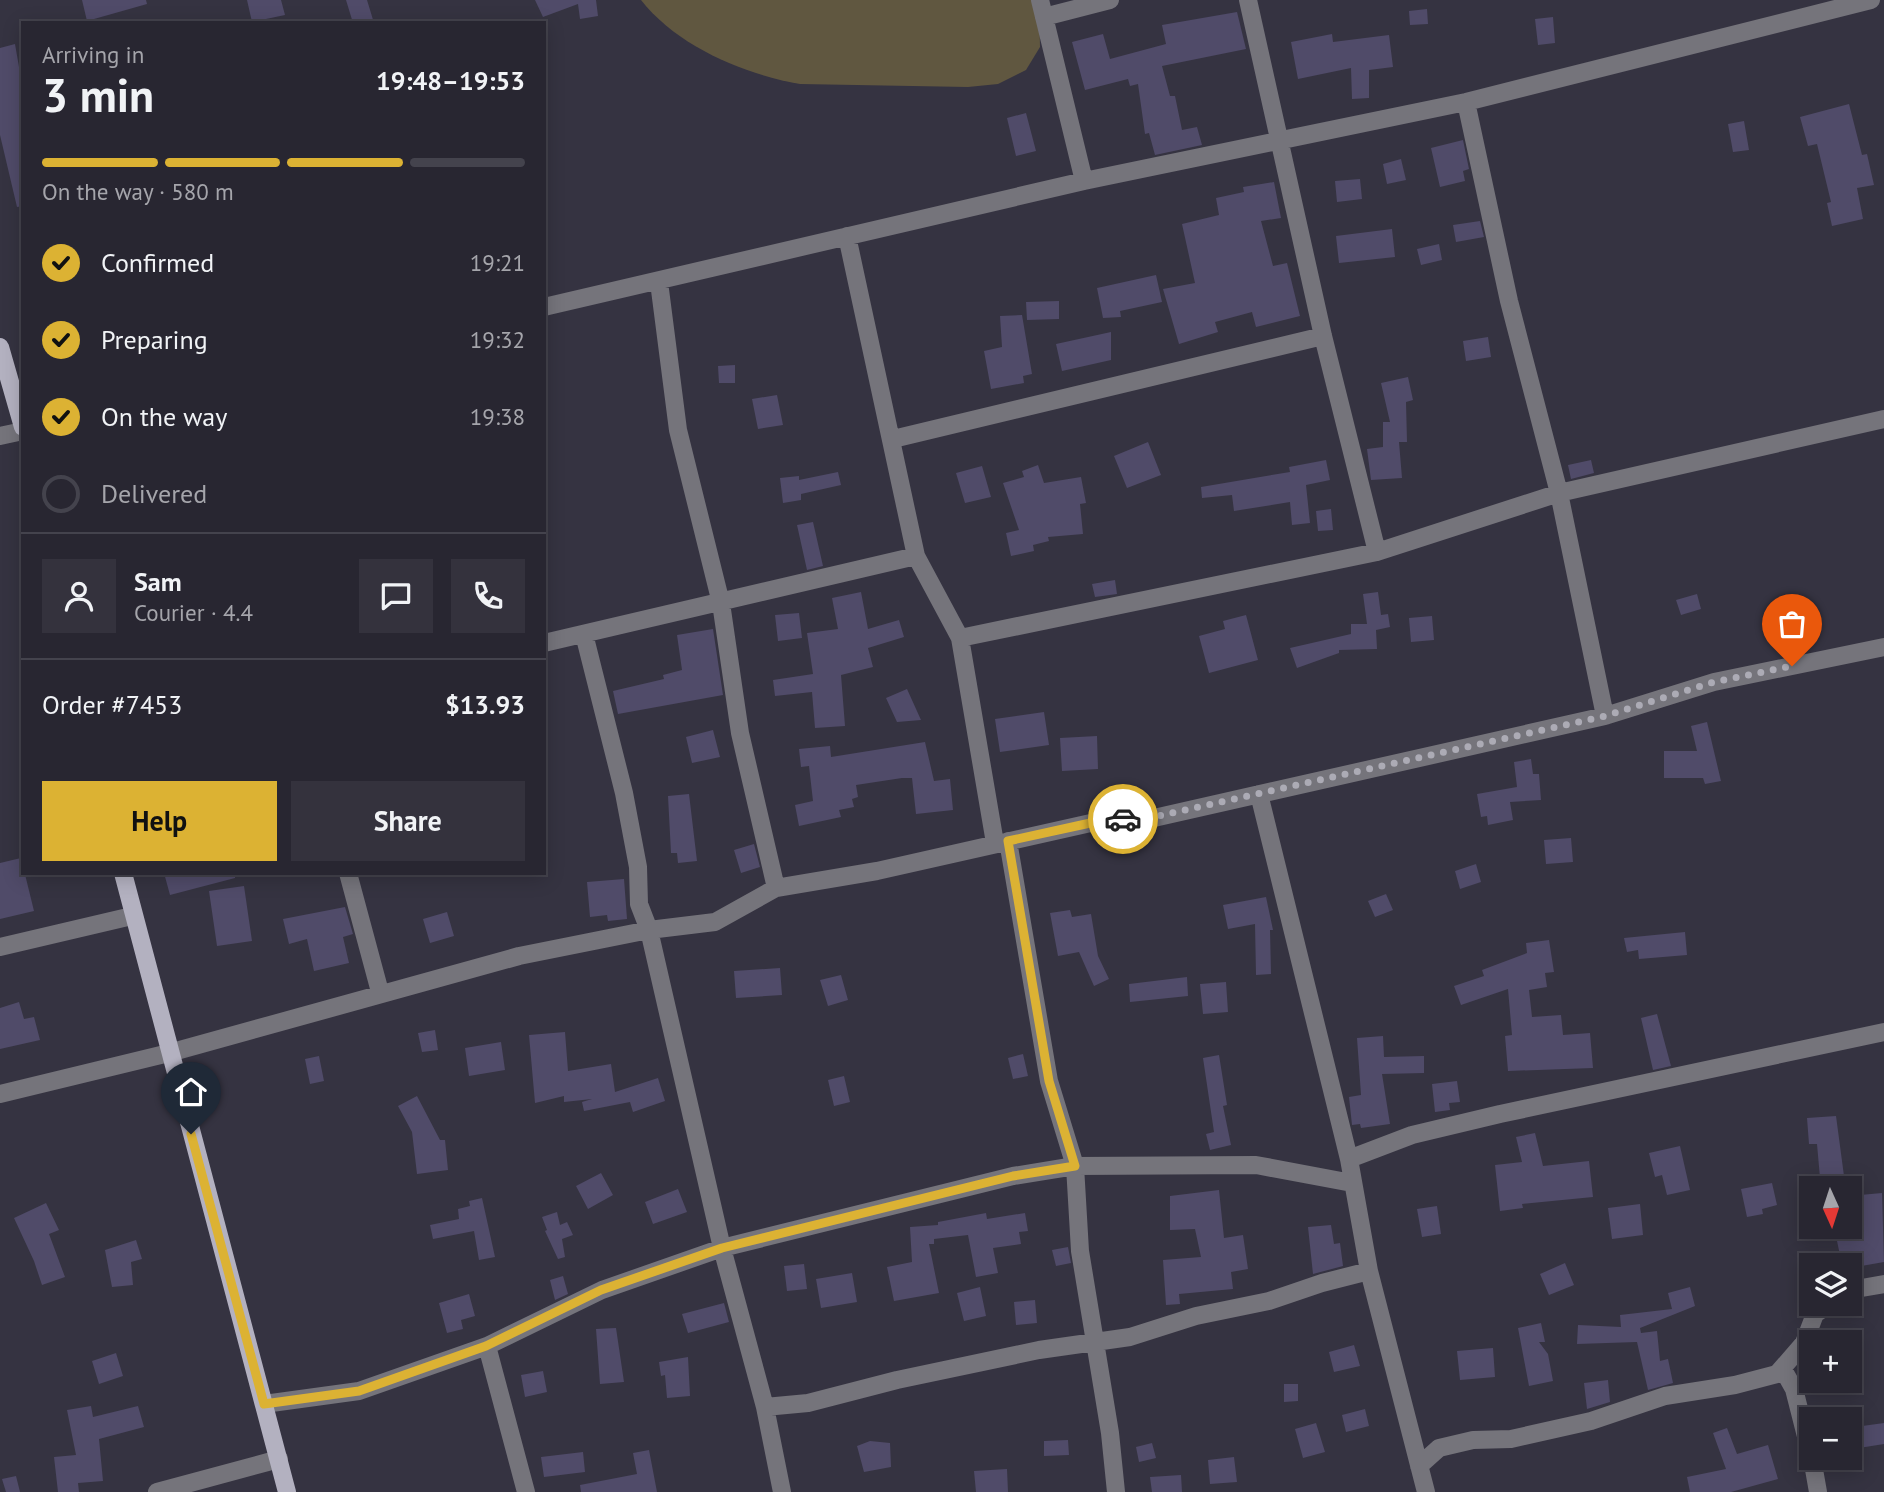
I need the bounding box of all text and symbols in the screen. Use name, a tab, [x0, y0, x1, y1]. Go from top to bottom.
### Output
text: Arriving in	[42, 40, 144, 69]
text: 19:48–19:53	[376, 64, 525, 97]
text: 3 min	[42, 65, 154, 125]
text: On the way · 580 m	[42, 177, 234, 206]
icon: check	[42, 244, 80, 282]
text: Confirmed	[101, 246, 214, 279]
text: 19:21	[470, 248, 525, 277]
icon: check	[42, 321, 80, 359]
text: Preparing	[101, 323, 208, 356]
text: 19:32	[470, 325, 525, 354]
icon: check	[42, 398, 80, 436]
text: On the way	[101, 400, 227, 433]
text: 19:38	[470, 402, 525, 431]
text: Delivered	[101, 477, 207, 510]
button: person	[42, 559, 116, 633]
button: chat	[359, 559, 433, 633]
button: phone	[451, 559, 525, 633]
text: Sam	[134, 565, 182, 598]
pin	[1762, 594, 1822, 666]
text: Courier · 4.4	[134, 598, 253, 627]
icon: bag	[1773, 605, 1811, 643]
text: Order #7453	[42, 688, 182, 721]
text: $13.93	[445, 688, 525, 721]
button: Help	[42, 781, 277, 861]
button: Share	[291, 781, 525, 861]
courier	[1088, 784, 1158, 854]
icon: car	[1104, 800, 1142, 838]
pin	[161, 1062, 221, 1134]
icon: home	[172, 1073, 210, 1111]
north arrow	[1799, 1176, 1862, 1239]
map controls	[1799, 1176, 1862, 1470]
button: layers	[1799, 1253, 1862, 1316]
button: +	[1799, 1330, 1862, 1393]
button: −	[1799, 1407, 1862, 1470]

